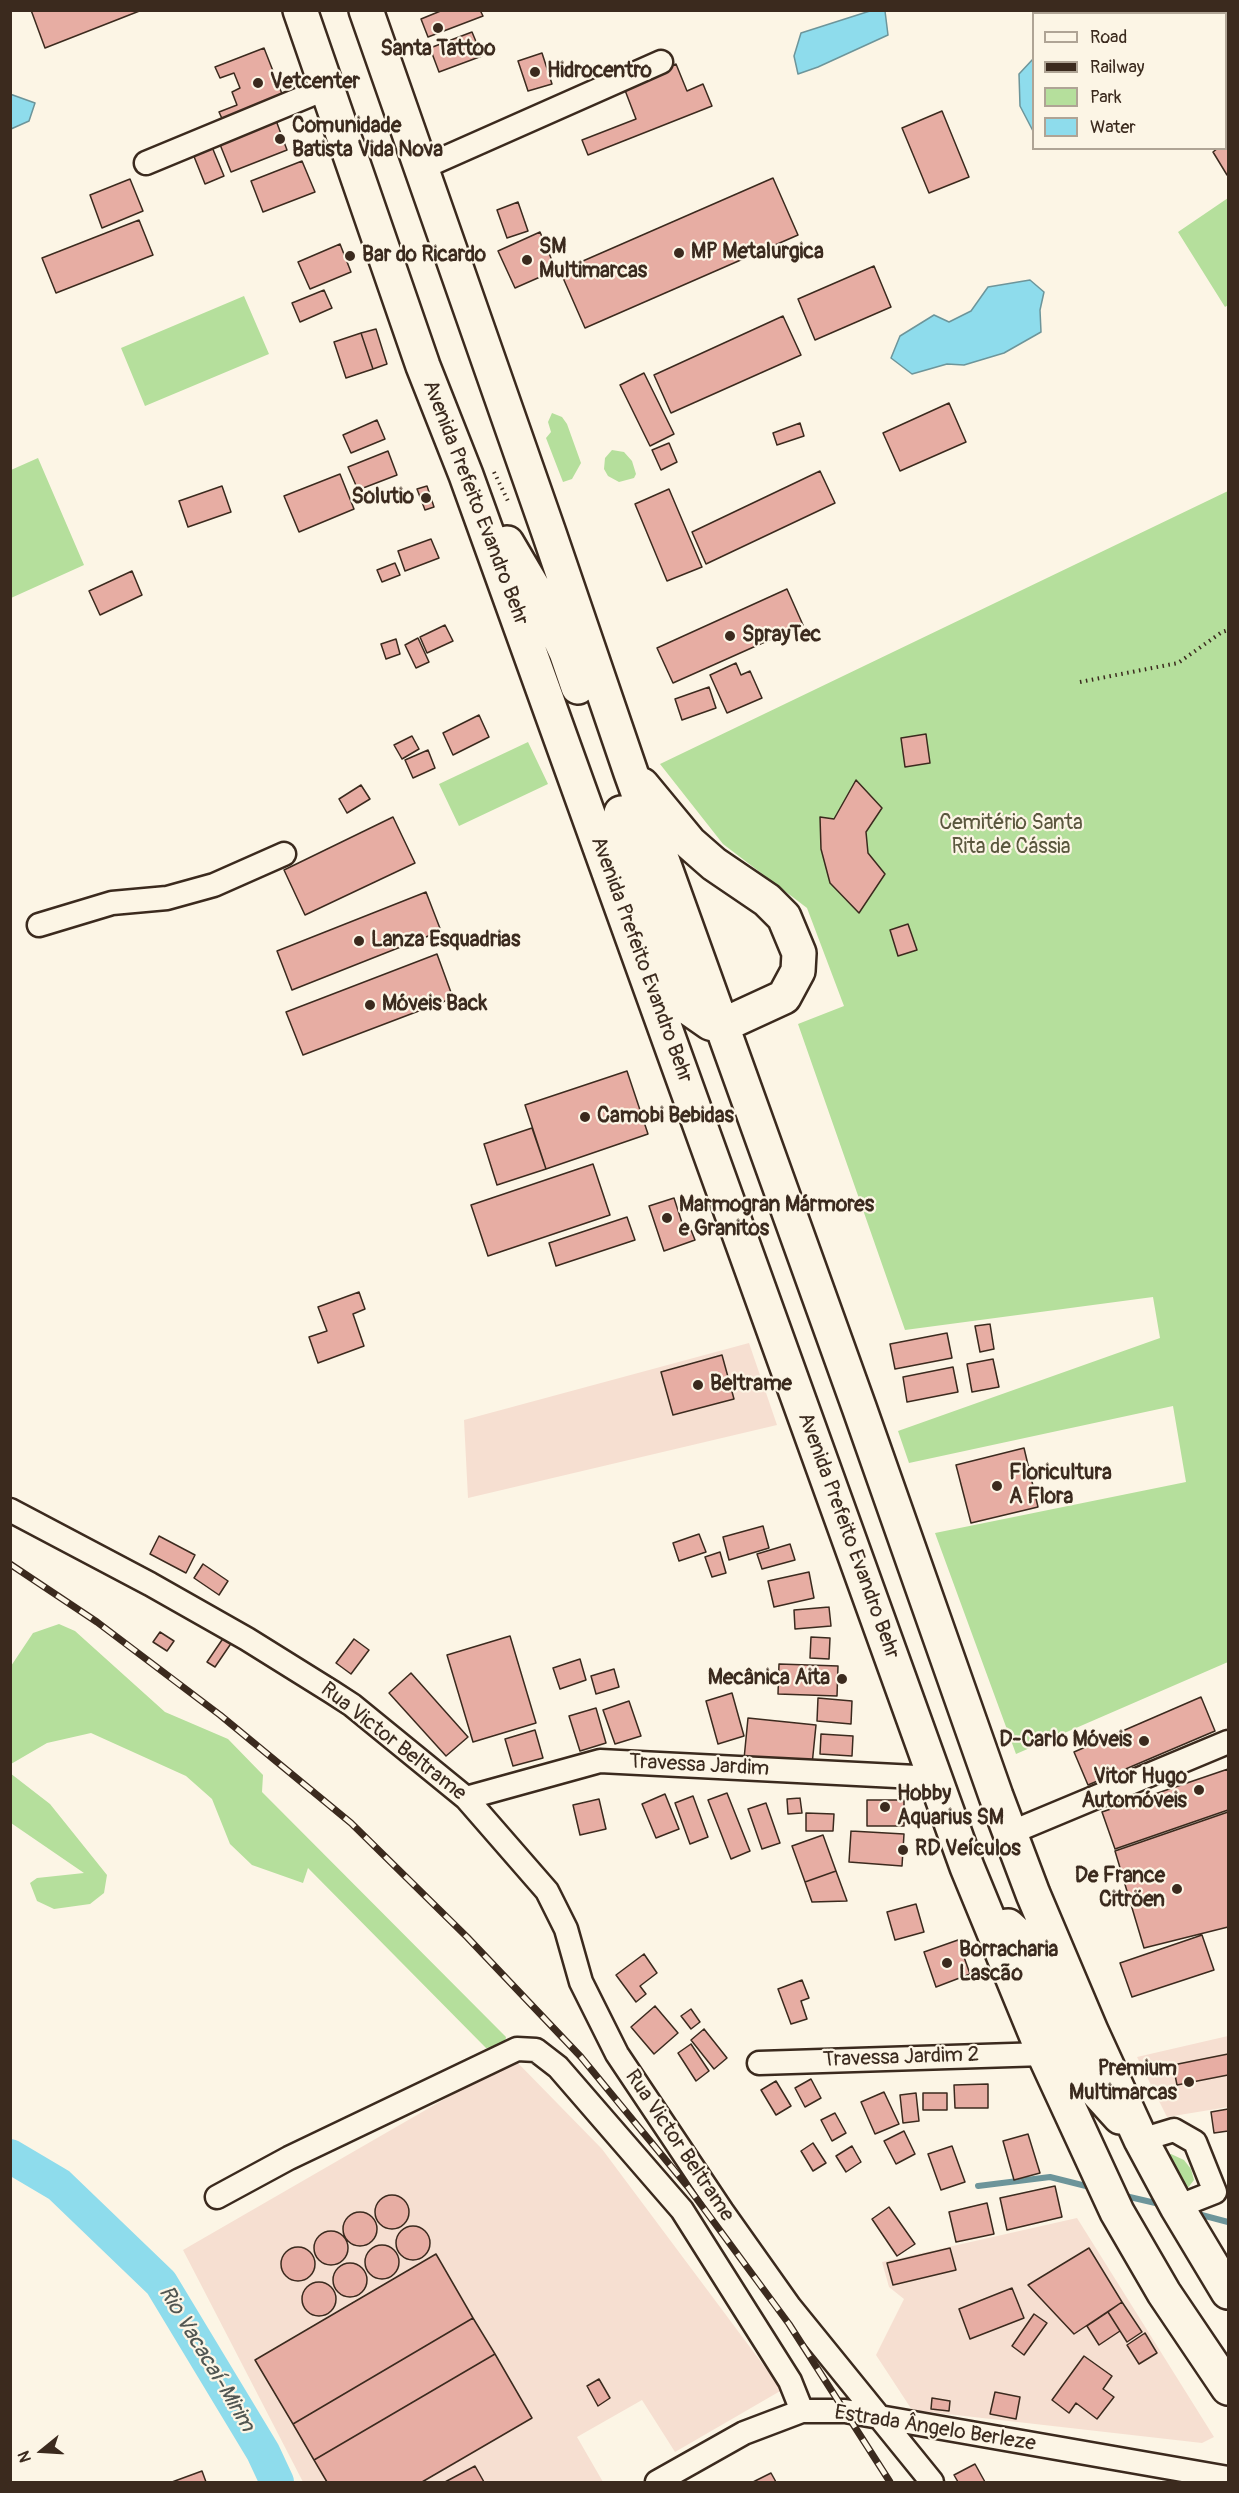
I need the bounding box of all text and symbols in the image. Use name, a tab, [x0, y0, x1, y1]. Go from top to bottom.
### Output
legend	[1032, 12, 1227, 150]
marker: Santa Tattoo	[431, 21, 445, 35]
text: Road	[1090, 26, 1127, 49]
place label: Santa Tattoo	[381, 37, 495, 63]
text: Railway	[1090, 56, 1145, 79]
place label: Hidrocentro	[547, 59, 652, 85]
marker: Hidrocentro	[528, 65, 542, 79]
place label: Vetcenter	[270, 70, 360, 96]
marker: Vetcenter	[251, 76, 265, 90]
text: Park	[1090, 86, 1122, 109]
place label: Comunidade Batista Vida Nova	[292, 114, 443, 164]
text: Water	[1090, 116, 1136, 139]
marker: Comunidade Batista Vida Nova	[273, 132, 287, 146]
place label: SM Multimarcas	[539, 235, 647, 285]
place label: MP Metalurgica	[691, 240, 824, 266]
place label: Bar do Ricardo	[362, 243, 486, 269]
marker: MP Metalurgica	[672, 246, 686, 260]
marker: Bar do Ricardo	[343, 249, 357, 263]
marker: SM Multimarcas	[520, 253, 534, 267]
street label: Avenida Prefeito Evandro Behr	[417, 377, 533, 629]
place label: Solutio	[351, 485, 414, 511]
marker: Solutio	[419, 491, 433, 505]
place label: SprayTec	[742, 623, 821, 649]
marker: SprayTec	[723, 629, 737, 643]
park label: Cemitério Santa Rita de Cássia	[939, 811, 1083, 861]
street label: Avenida Prefeito Evandro Behr	[585, 833, 697, 1087]
place label: Lanza Esquadrias	[371, 928, 520, 954]
marker: Lanza Esquadrias	[352, 934, 366, 948]
place label: Móveis Back	[382, 992, 487, 1018]
marker: Móveis Back	[363, 998, 377, 1012]
place label: Camobi Bebidas	[597, 1104, 734, 1130]
marker: Camobi Bebidas	[578, 1110, 592, 1124]
place label: Marmogran Mármores e Granitos	[679, 1193, 874, 1243]
marker: Marmogran Mármores e Granitos	[660, 1211, 674, 1225]
place label: Beltrame	[710, 1372, 792, 1398]
marker: Beltrame	[691, 1378, 705, 1392]
street label: Avenida Prefeito Evandro Behr	[792, 1409, 904, 1663]
place label: Floricultura A Flora	[1009, 1461, 1112, 1511]
marker: Floricultura A Flora	[990, 1479, 1004, 1493]
place label: Mecânica Aita	[708, 1666, 830, 1692]
marker: Mecânica Aita	[835, 1672, 849, 1686]
street label: Rua Victor Beltrame	[315, 1677, 471, 1807]
place label: D-Carlo Móveis	[999, 1728, 1132, 1754]
marker: D-Carlo Móveis	[1137, 1734, 1151, 1748]
street label: Travessa Jardim	[628, 1750, 770, 1782]
place label: Vitor Hugo Automóveis	[1081, 1765, 1187, 1815]
place label: Hobby Aquarius SM	[897, 1782, 1004, 1832]
marker: Vitor Hugo Automóveis	[1192, 1783, 1206, 1797]
marker: Hobby Aquarius SM	[878, 1800, 892, 1814]
place label: RD Veículos	[915, 1837, 1021, 1863]
marker: RD Veículos	[896, 1843, 910, 1857]
place label: De France Citröen	[1075, 1864, 1165, 1914]
marker: De France Citröen	[1170, 1882, 1184, 1896]
place label: Borracharia Lascão	[959, 1938, 1058, 1988]
marker: Borracharia Lascão	[940, 1956, 954, 1970]
street label: Travessa Jardim 2	[822, 2043, 980, 2073]
place label: Premium Multimarcas	[1069, 2057, 1177, 2107]
street label: Rua Victor Beltrame	[619, 2065, 739, 2227]
marker: Premium Multimarcas	[1182, 2075, 1196, 2089]
water label: Rio Vacacaí-Mirim	[152, 2281, 260, 2437]
street label: Estrada Ângelo Berleze	[833, 2401, 1037, 2457]
north arrow	[12, 2421, 72, 2481]
text: N	[14, 2448, 36, 2465]

